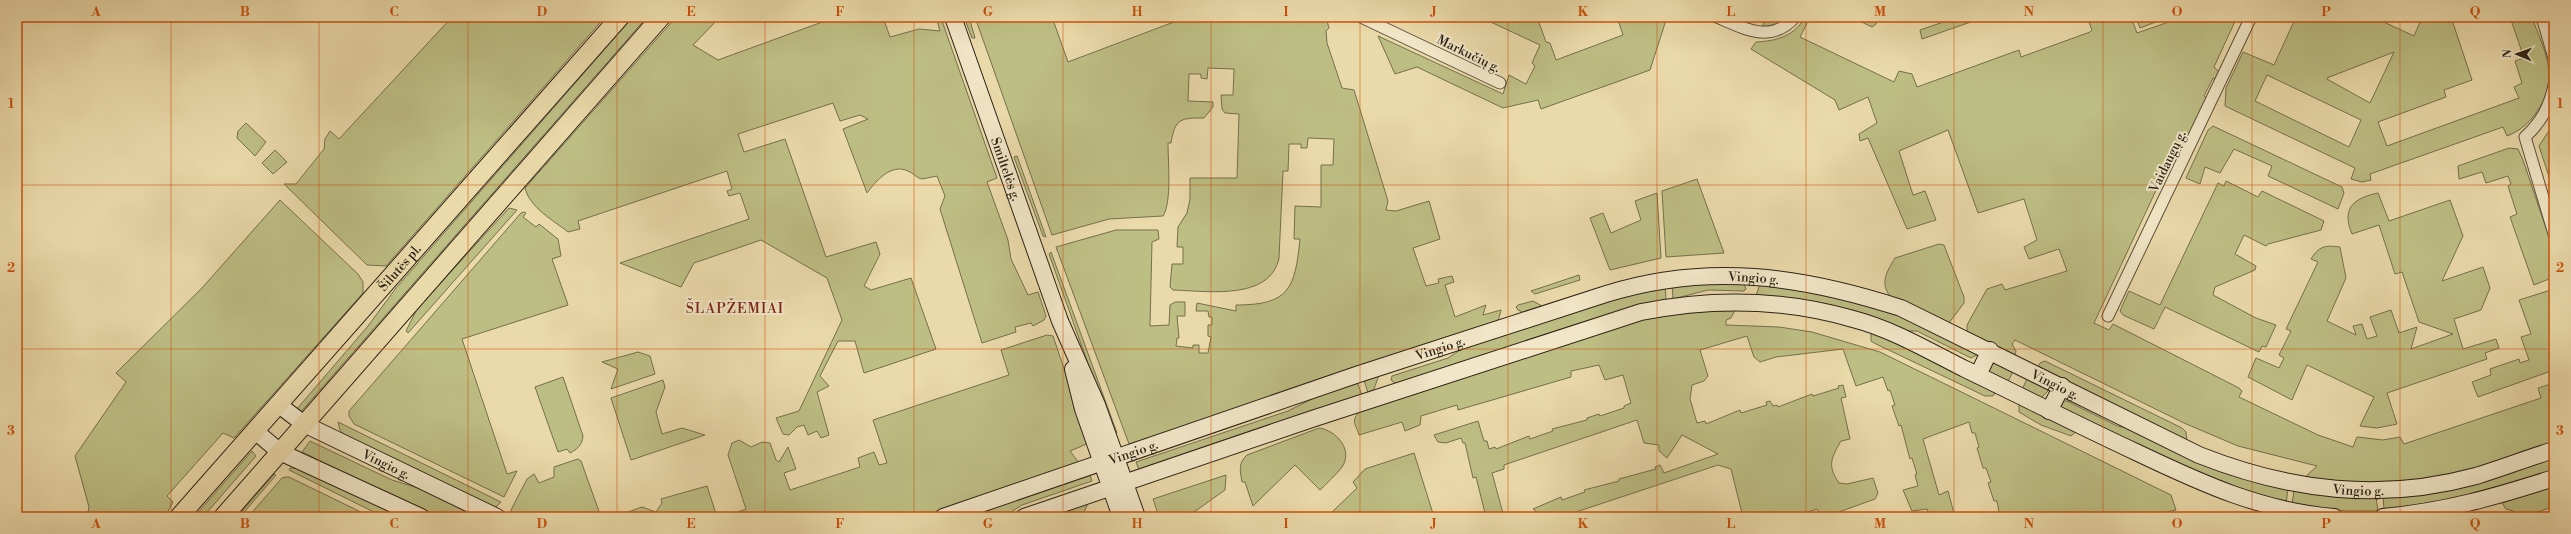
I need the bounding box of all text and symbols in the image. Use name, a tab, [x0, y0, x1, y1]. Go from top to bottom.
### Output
text: A	[90, 4, 101, 20]
text: B	[240, 4, 250, 20]
text: C	[389, 4, 399, 20]
text: D	[537, 4, 547, 20]
text: E	[686, 4, 696, 20]
text: F	[835, 4, 845, 20]
text: G	[983, 4, 994, 20]
text: H	[1132, 4, 1143, 20]
text: I	[1283, 4, 1289, 20]
text: J	[1429, 4, 1437, 20]
text: K	[1578, 4, 1589, 20]
text: L	[1727, 4, 1736, 20]
text: M	[1874, 4, 1886, 20]
text: N	[2024, 4, 2035, 20]
text: O	[2172, 4, 2183, 20]
text: P	[2321, 4, 2331, 20]
text: Q	[2470, 4, 2481, 20]
street label: Markučių g.	[1434, 32, 1503, 76]
north arrow	[2497, 34, 2537, 74]
text: N	[2501, 49, 2515, 58]
text: 1	[8, 96, 15, 112]
text: 1	[2557, 96, 2564, 112]
street label: Vaidaugų g.	[2146, 128, 2190, 196]
street label: Smiltelės g.	[987, 135, 1024, 203]
street label: Šilutės pl.	[374, 241, 425, 295]
text: 2	[7, 260, 15, 276]
text: 2	[2556, 260, 2564, 276]
street label: Vingio g.	[1727, 269, 1780, 288]
district label: ŠLAPŽEMIAI	[686, 298, 784, 318]
street label: Vingio g.	[1413, 333, 1467, 365]
street label: Vingio g.	[2027, 366, 2081, 404]
text: 3	[7, 423, 15, 439]
text: 3	[2556, 423, 2564, 439]
street label: Vingio g.	[1106, 437, 1160, 469]
street label: Vingio g.	[359, 446, 413, 483]
street label: Vingio g.	[2331, 481, 2384, 499]
text: A	[90, 516, 101, 532]
text: B	[240, 516, 250, 532]
text: C	[389, 516, 399, 532]
text: D	[537, 516, 547, 532]
text: E	[686, 516, 696, 532]
text: F	[835, 516, 845, 532]
text: G	[983, 516, 994, 532]
text: H	[1132, 516, 1143, 532]
text: I	[1283, 516, 1289, 532]
text: J	[1429, 516, 1437, 532]
text: K	[1578, 516, 1589, 532]
text: L	[1727, 516, 1736, 532]
text: M	[1874, 516, 1886, 532]
text: N	[2024, 516, 2035, 532]
text: O	[2172, 516, 2183, 532]
text: P	[2321, 516, 2331, 532]
text: Q	[2470, 516, 2481, 532]

